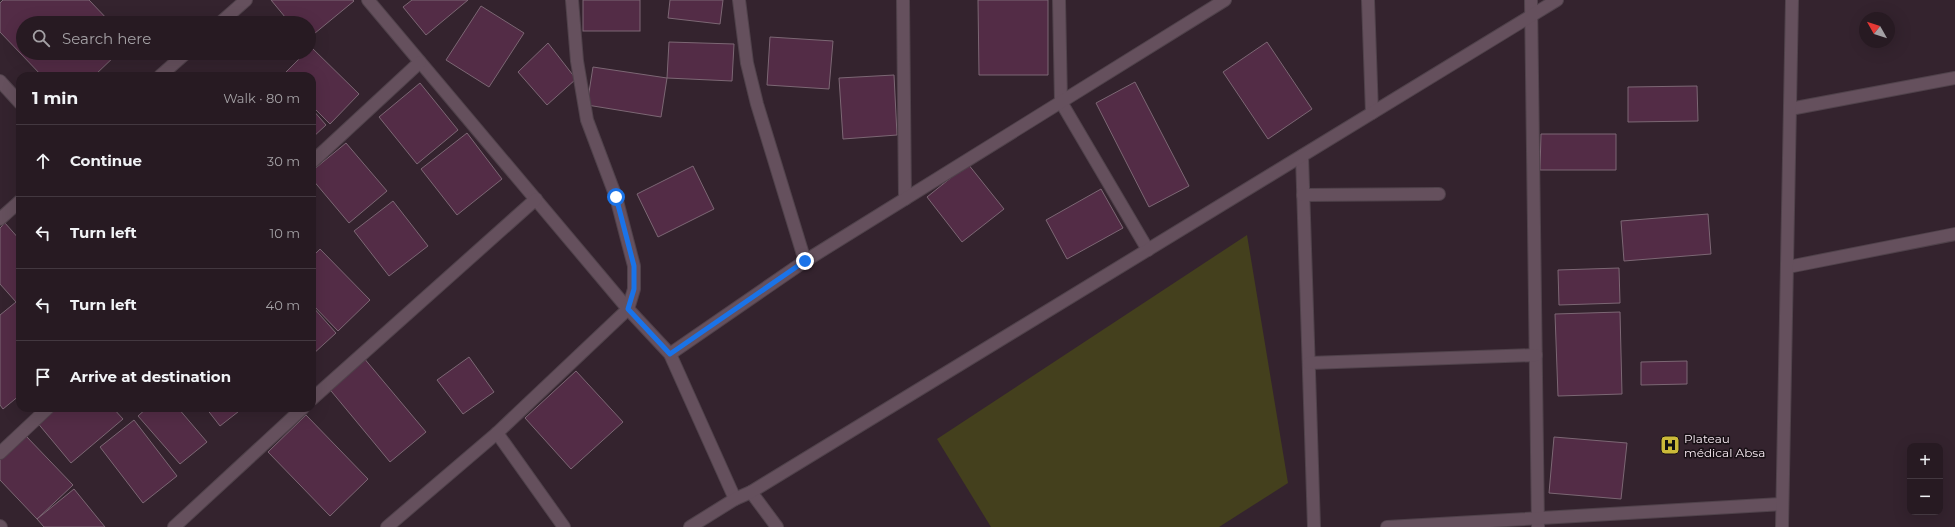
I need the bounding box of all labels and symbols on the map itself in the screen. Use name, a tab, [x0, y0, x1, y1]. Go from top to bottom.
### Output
north arrow	[1859, 12, 1895, 48]
route start	[607, 188, 625, 206]
route end	[796, 252, 814, 270]
place label: Plateau médical Absa	[1684, 431, 1765, 460]
hospital icon: Plateau médical Absa	[1659, 434, 1681, 456]

